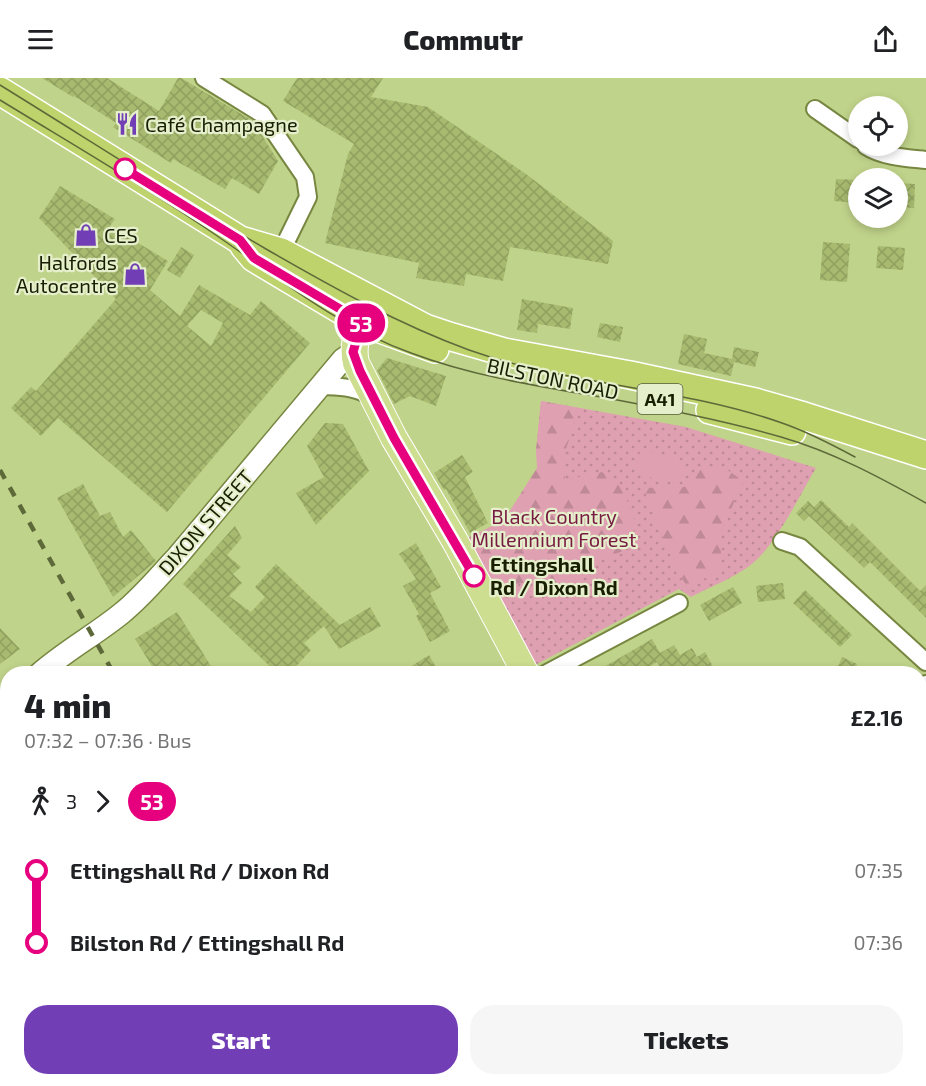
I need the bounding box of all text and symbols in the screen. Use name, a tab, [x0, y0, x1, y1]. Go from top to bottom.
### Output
icon: menu	[24, 23, 57, 56]
text: Commutr	[403, 23, 523, 55]
icon: share	[869, 23, 902, 56]
map controls	[848, 96, 908, 228]
button: locate	[848, 96, 908, 156]
restaurant icon: Café Champagne	[114, 111, 140, 137]
place label: Café Champagne	[145, 112, 298, 136]
unlabelled marker	[114, 158, 136, 180]
button: layers	[848, 168, 908, 228]
shop icon: CES	[73, 222, 99, 248]
place label: CES	[104, 223, 138, 247]
place label: Halfords Autocentre	[16, 250, 117, 297]
shop icon: Halfords Autocentre	[122, 261, 148, 287]
line badge: 53	[334, 304, 388, 342]
text: 53	[349, 311, 373, 336]
street label: BILSTON ROAD	[485, 352, 621, 404]
road number: A41	[638, 384, 682, 414]
street label: DIXON STREET	[153, 464, 257, 579]
park label: Black Country Millennium Forest	[472, 504, 637, 551]
place label: Ettingshall Rd / Dixon Rd	[490, 552, 618, 599]
marker: Ettingshall Rd / Dixon Rd	[463, 565, 485, 587]
text: 4 min	[24, 685, 111, 725]
text: £2.16	[850, 704, 903, 730]
text: 07:32 – 07:36 · Bus	[24, 728, 191, 752]
icon: walk	[24, 785, 57, 818]
icon: forward	[86, 785, 119, 818]
text: 3	[66, 789, 77, 813]
text: 53	[140, 789, 164, 814]
text: Ettingshall Rd / Dixon Rd	[70, 857, 330, 883]
text: 07:35	[854, 858, 903, 882]
text: Bilston Rd / Ettingshall Rd	[70, 929, 344, 955]
text: 07:36	[853, 930, 903, 954]
button: Start	[24, 1005, 458, 1074]
button: Tickets	[470, 1005, 903, 1074]

